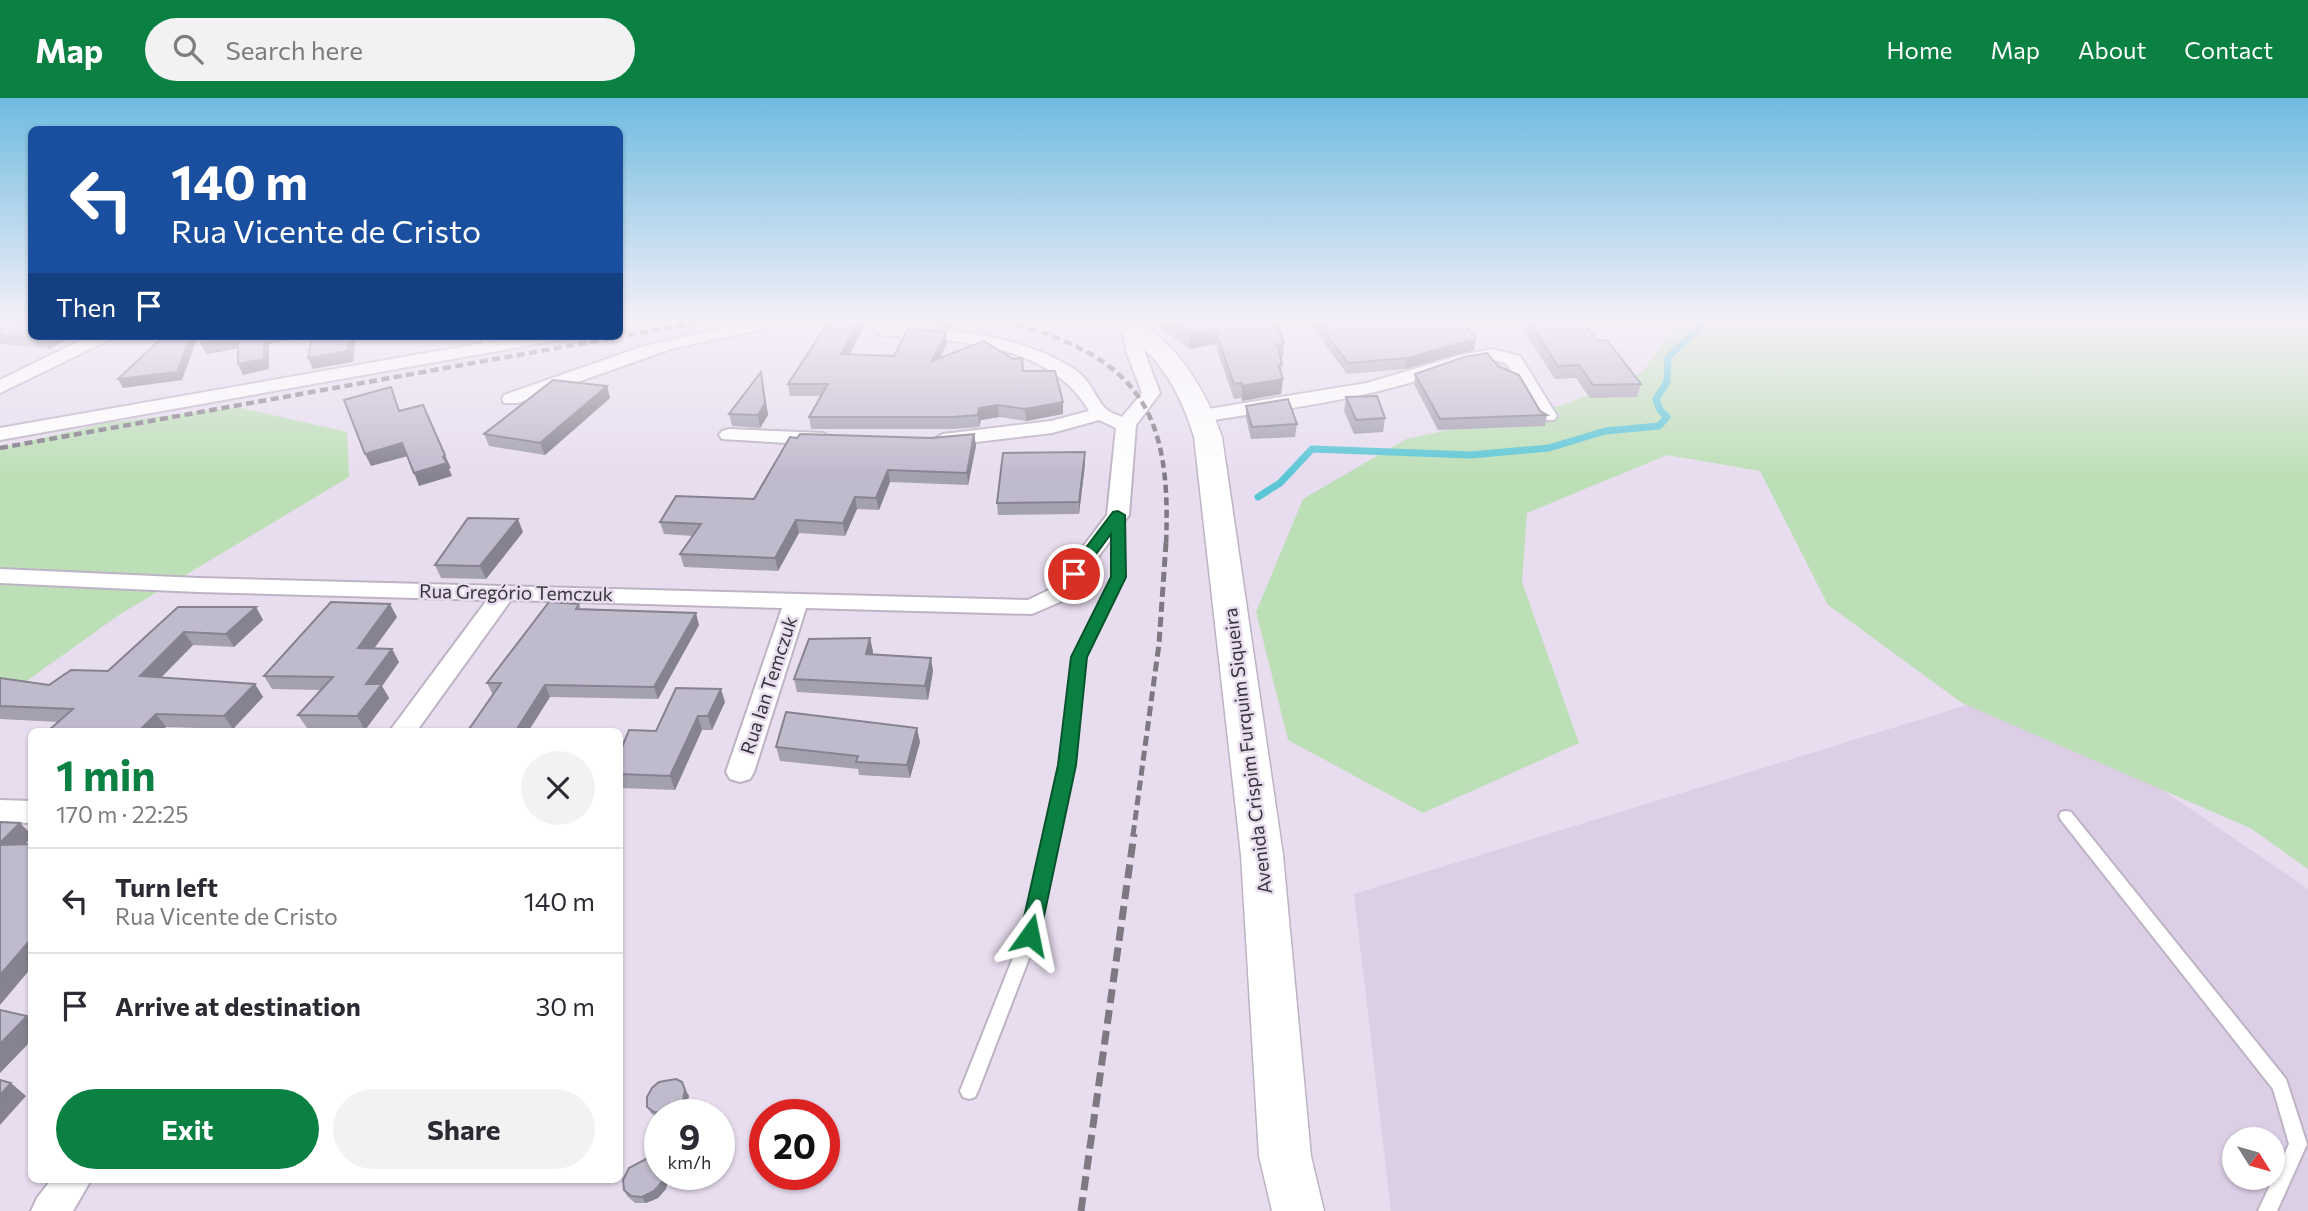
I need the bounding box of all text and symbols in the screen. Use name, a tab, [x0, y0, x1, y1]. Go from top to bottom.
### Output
search box	[145, 18, 635, 81]
text: Map	[35, 29, 103, 70]
icon: search	[169, 30, 207, 68]
text: Search here	[225, 34, 363, 65]
text: Home	[1887, 35, 1953, 64]
text: Map	[1991, 35, 2040, 64]
text: About	[2078, 35, 2146, 64]
text: Contact	[2184, 35, 2273, 64]
text: 140 m	[171, 150, 308, 210]
icon: left	[56, 154, 147, 245]
text: Rua Vicente de Cristo	[171, 210, 481, 250]
icon: arrive	[130, 287, 168, 325]
text: Then	[56, 291, 116, 322]
pin	[1044, 544, 1104, 604]
icon: arrive	[1055, 555, 1093, 593]
street label: Rua Gregório Temczuk	[419, 579, 613, 605]
street label: Avenida Crispim Furquim Siqueira	[1218, 607, 1276, 895]
street label: Rua Ian Temczuk	[735, 613, 801, 757]
text: 1 min	[56, 748, 156, 800]
button: close	[521, 751, 595, 825]
text: 170 m · 22:25	[56, 800, 189, 828]
text: Turn left	[115, 871, 218, 902]
icon: left	[56, 882, 94, 920]
text: 140 m	[524, 885, 595, 916]
position arrow	[993, 898, 1067, 972]
text: Rua Vicente de Cristo	[115, 902, 338, 930]
icon: arrive	[56, 987, 94, 1025]
text: Arrive at destination	[115, 990, 361, 1021]
text: 30 m	[536, 990, 595, 1021]
button: Exit	[56, 1089, 319, 1169]
button: Share	[333, 1089, 595, 1169]
speed limit sign: 20	[749, 1099, 840, 1190]
text: 9	[679, 1114, 700, 1157]
north arrow	[2222, 1127, 2286, 1190]
map controls	[2222, 1127, 2285, 1190]
text: km/h	[668, 1151, 711, 1173]

